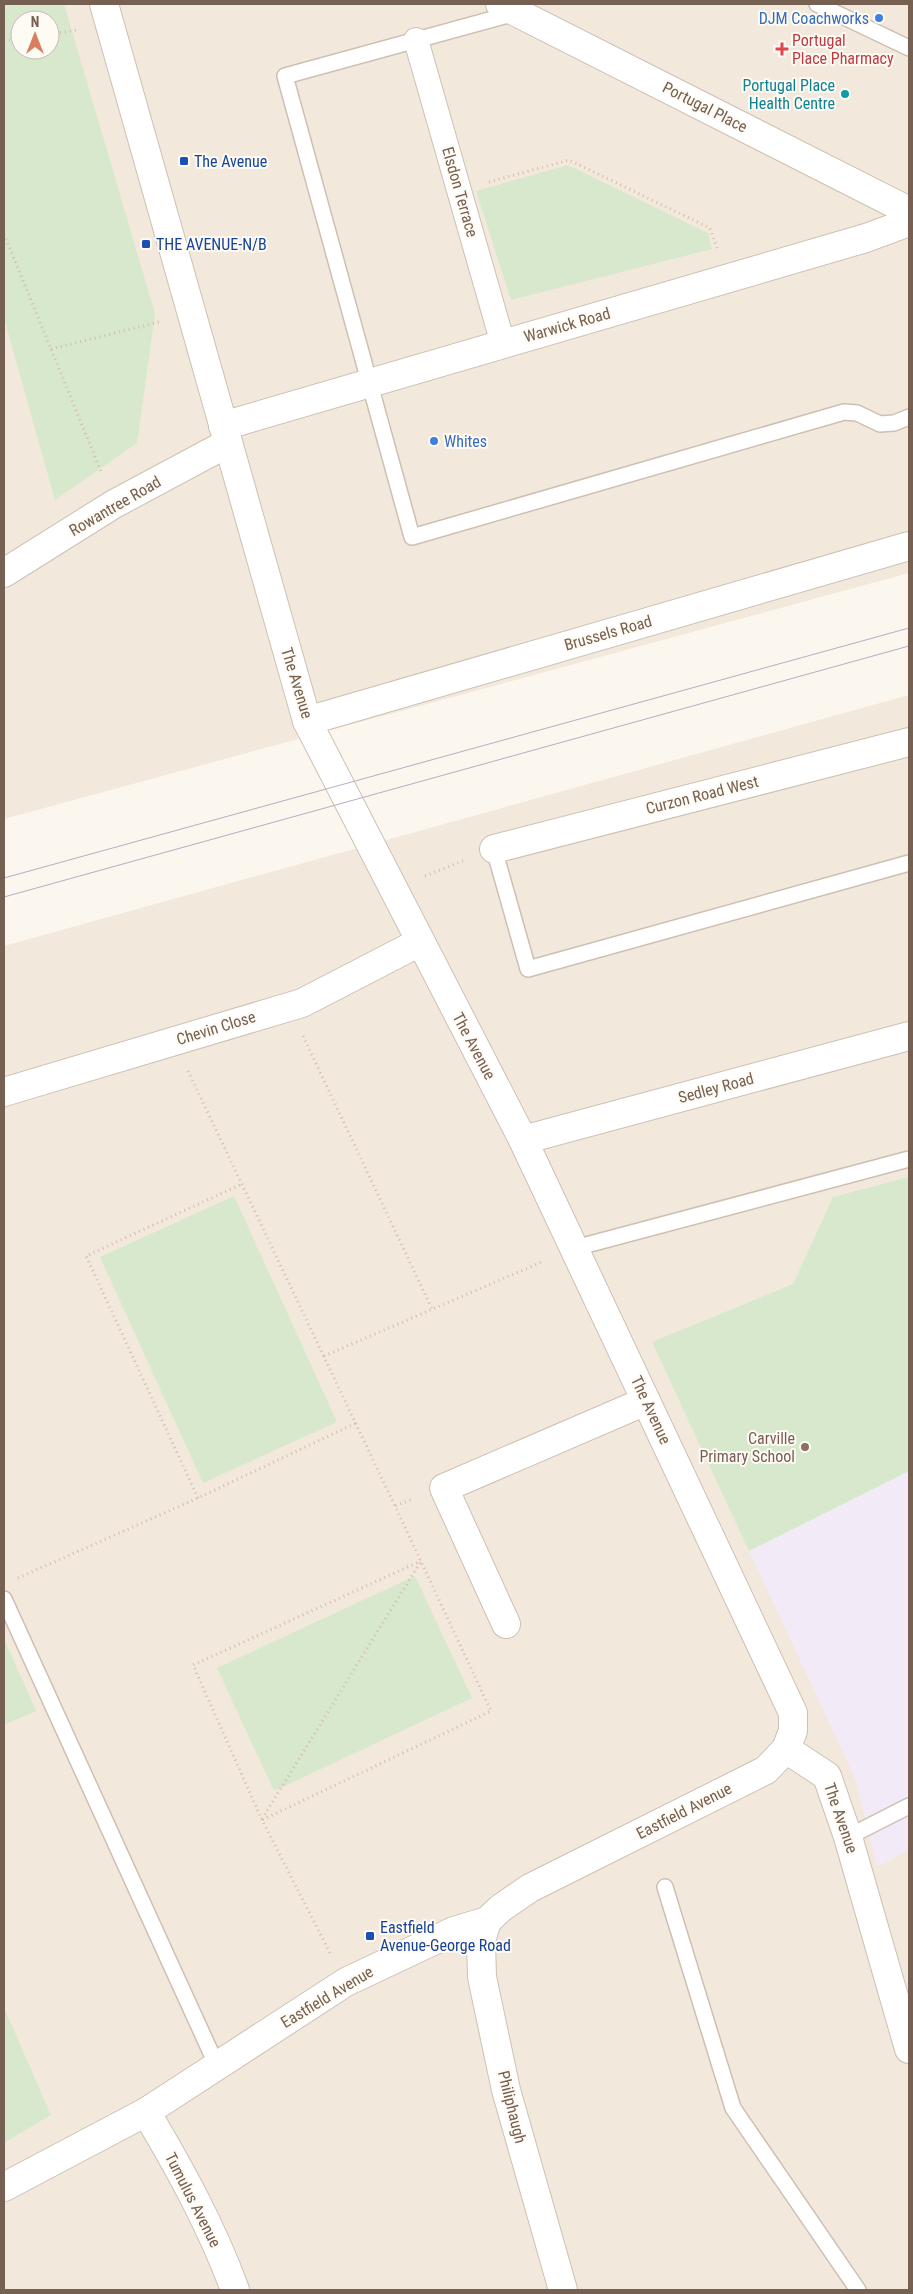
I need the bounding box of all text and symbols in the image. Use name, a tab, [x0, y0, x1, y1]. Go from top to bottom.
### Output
place label: DJM Coachworks	[759, 9, 869, 28]
north arrow	[10, 10, 60, 60]
marker: DJM Coachworks	[873, 12, 885, 24]
text: N	[31, 14, 39, 30]
place label: Portugal Place Pharmacy	[792, 31, 894, 68]
marker: Portugal Place Pharmacy	[776, 43, 788, 55]
place label: Portugal Place Health Centre	[742, 76, 835, 113]
street label: Portugal Place	[659, 78, 751, 136]
marker: Portugal Place Health Centre	[839, 88, 851, 100]
street label: Elsdon Terrace	[438, 145, 482, 239]
place label: The Avenue	[194, 152, 267, 171]
marker: The Avenue	[178, 155, 190, 167]
place label: THE AVENUE-N/B	[156, 235, 267, 254]
marker: THE AVENUE-N/B	[140, 238, 152, 250]
street label: Warwick Road	[522, 304, 612, 346]
place label: Whites	[444, 432, 487, 451]
marker: Whites	[428, 435, 440, 447]
street label: Rowantree Road	[66, 472, 164, 540]
street label: Brussels Road	[562, 611, 654, 655]
street label: The Avenue	[277, 645, 317, 721]
street label: Curzon Road West	[644, 772, 760, 818]
street label: Chevin Close	[174, 1007, 258, 1049]
street label: The Avenue	[448, 1009, 500, 1083]
street label: Sedley Road	[676, 1069, 756, 1107]
street label: The Avenue	[627, 1373, 675, 1447]
place label: Carville Primary School	[699, 1429, 795, 1466]
marker: Carville Primary School	[799, 1441, 811, 1453]
street label: Eastfield Avenue	[633, 1779, 735, 1843]
street label: The Avenue	[820, 1780, 862, 1856]
place label: Eastfield Avenue-George Road	[380, 1918, 511, 1955]
marker: Eastfield Avenue-George Road	[364, 1930, 376, 1942]
street label: Eastfield Avenue	[277, 1962, 377, 2032]
street label: Philiphaugh	[494, 2069, 530, 2145]
street label: Tumulus Avenue	[161, 2150, 225, 2250]

